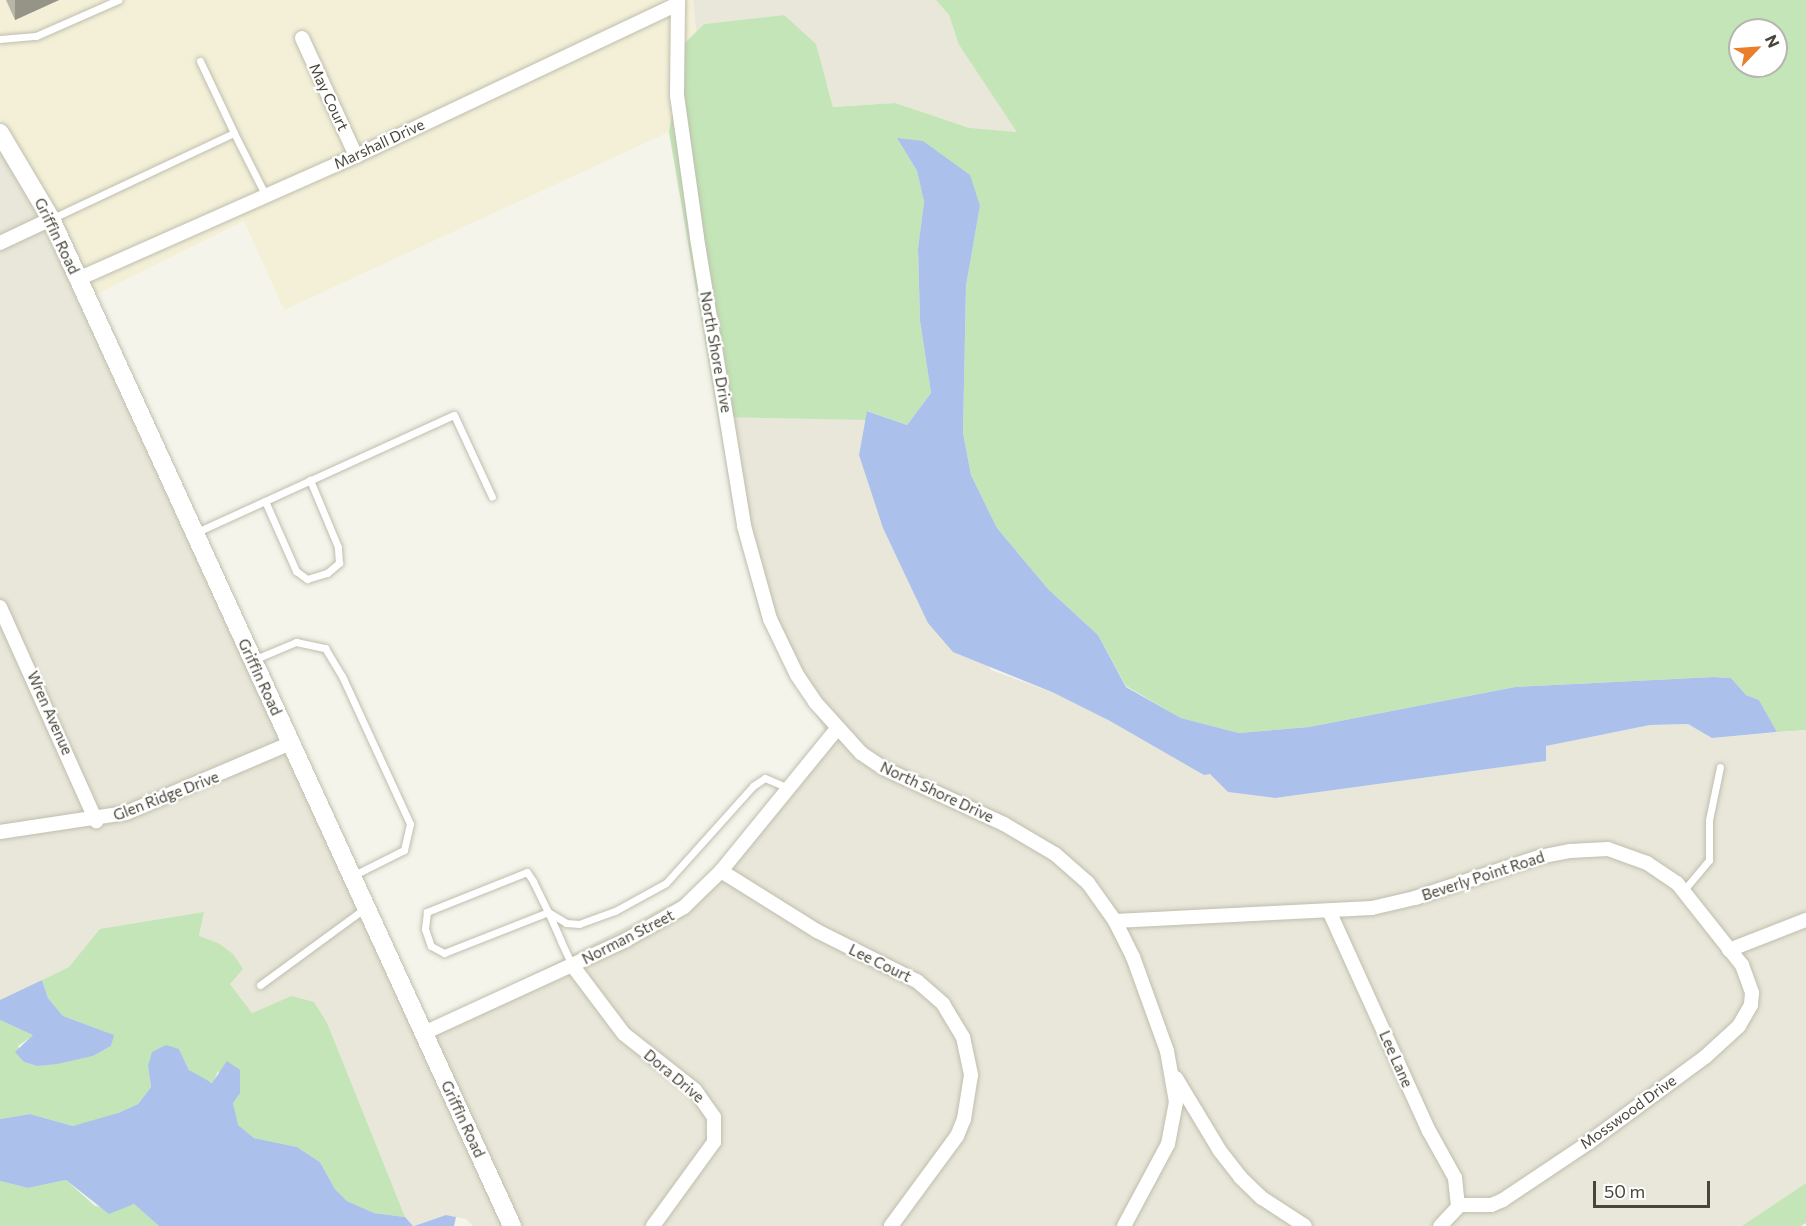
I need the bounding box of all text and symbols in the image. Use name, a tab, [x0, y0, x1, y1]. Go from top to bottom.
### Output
north arrow	[1728, 18, 1788, 78]
text: N	[1762, 32, 1784, 50]
street label: May Court	[306, 60, 352, 134]
street label: Marshall Drive	[331, 115, 427, 173]
street label: Griffin Road	[31, 195, 83, 277]
street label: North Shore Drive	[696, 290, 736, 414]
street label: Griffin Road	[234, 636, 286, 718]
street label: Wren Avenue	[24, 668, 76, 758]
street label: North Shore Drive	[877, 758, 997, 826]
street label: Glen Ridge Drive	[111, 768, 221, 824]
street label: Beverly Point Road	[1419, 848, 1547, 904]
street label: Norman Street	[579, 906, 677, 968]
street label: Lee Court	[846, 940, 914, 986]
street label: Lee Lane	[1376, 1028, 1416, 1090]
street label: Dora Drive	[640, 1046, 708, 1106]
street label: Mosswood Drive	[1577, 1071, 1679, 1153]
street label: Griffin Road	[437, 1078, 489, 1160]
scale bar	[1596, 1169, 1713, 1207]
text: 50 m	[1604, 1180, 1645, 1202]

